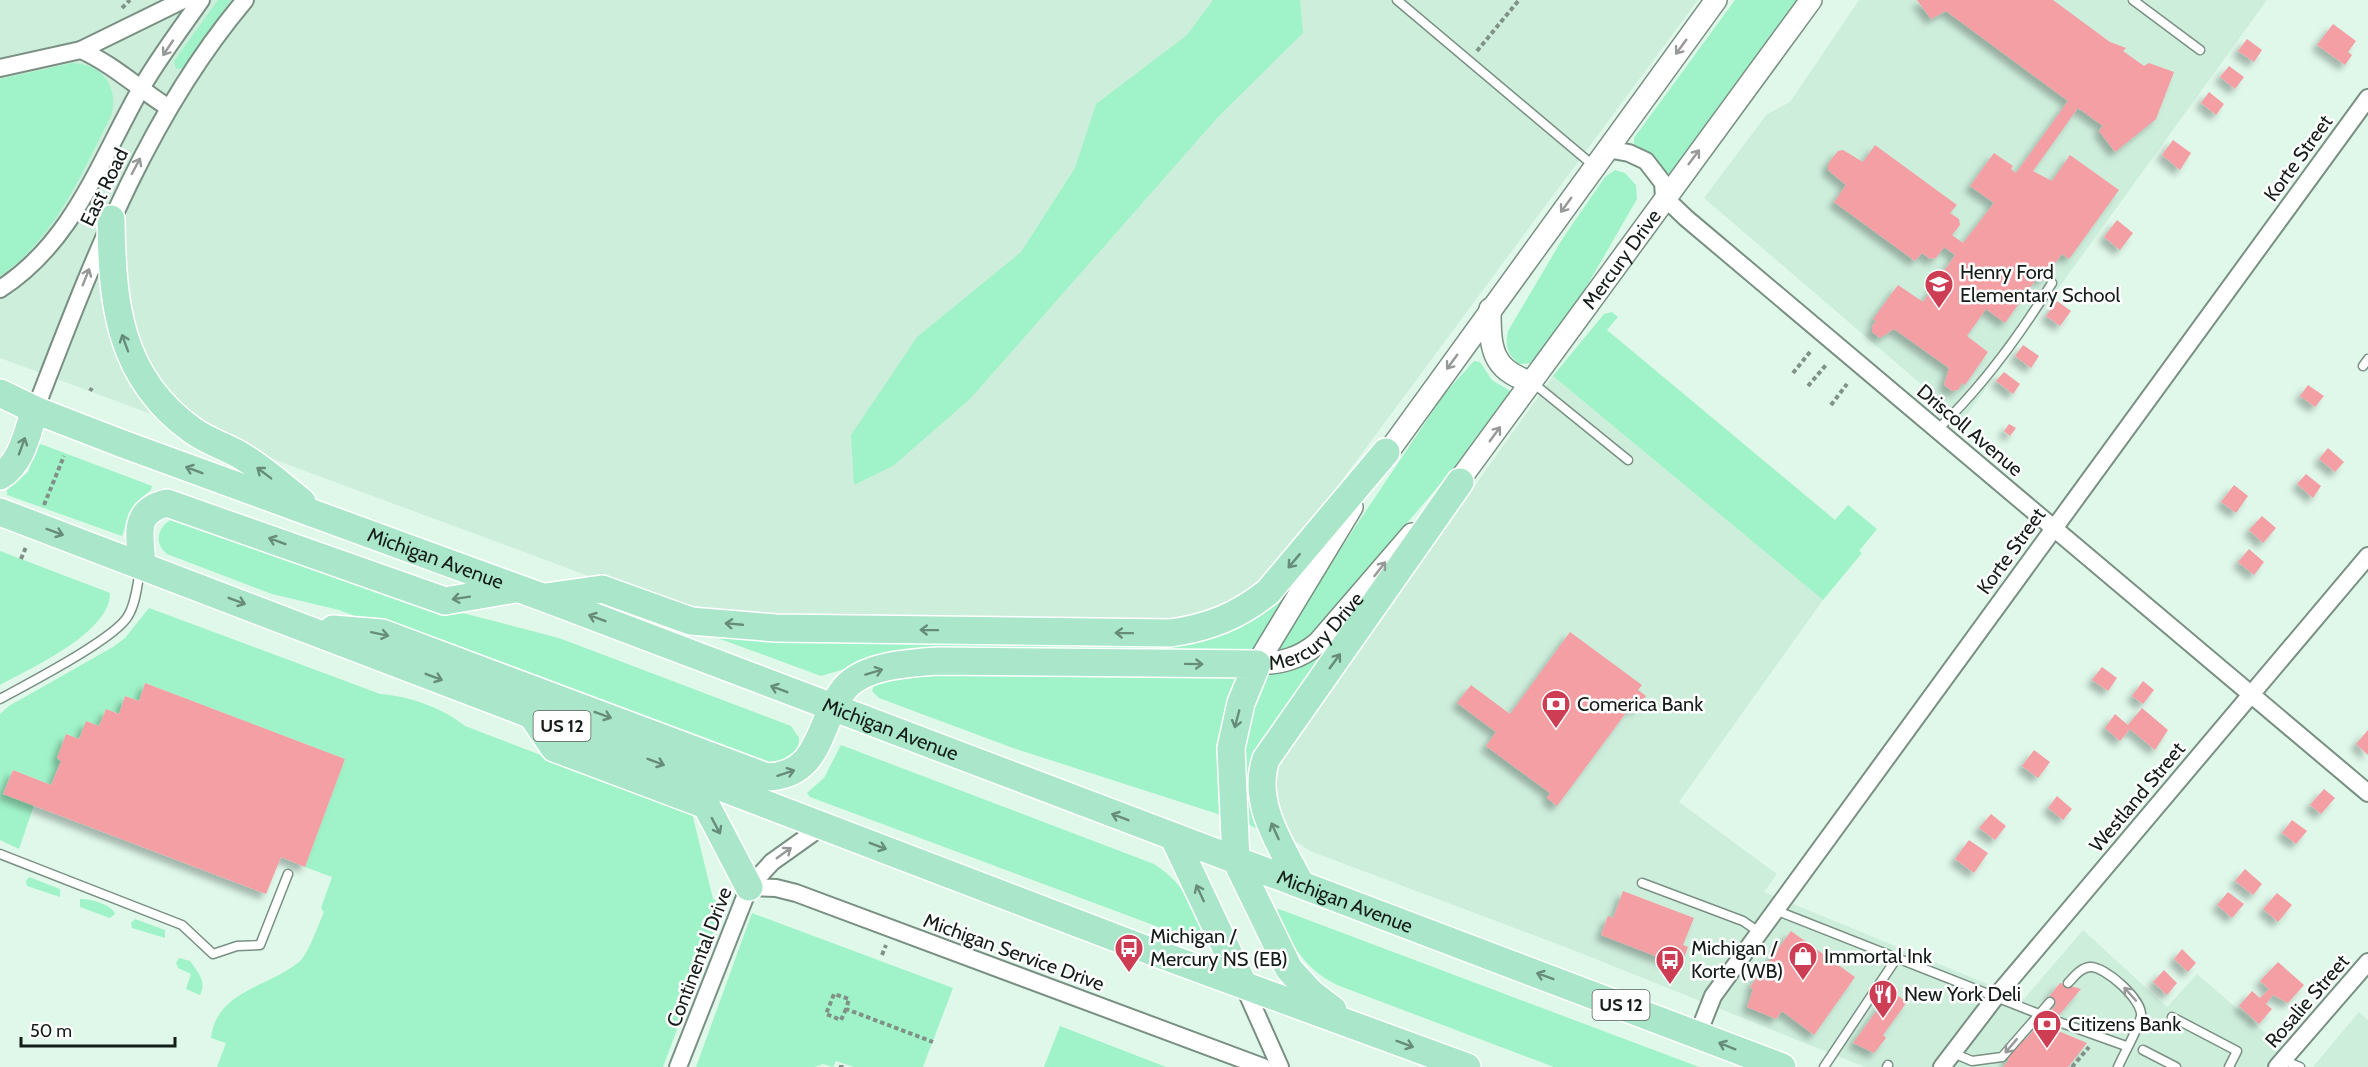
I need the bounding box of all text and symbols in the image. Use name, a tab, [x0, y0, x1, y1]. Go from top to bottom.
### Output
one-way arrow	[161, 39, 173, 56]
one-way arrow	[1675, 39, 1688, 55]
street label: Korte Street	[2259, 110, 2337, 206]
street label: East Road	[75, 144, 133, 230]
one-way arrow	[1688, 149, 1701, 165]
one-way arrow	[130, 158, 142, 175]
one-way arrow	[1560, 196, 1573, 212]
street label: Mercury Drive	[1577, 204, 1666, 314]
place label: Henry Ford Elementary School	[1960, 260, 2121, 307]
school or university icon: Henry Ford Elementary School	[1923, 268, 1955, 310]
one-way arrow	[81, 269, 92, 287]
one-way arrow	[119, 334, 130, 353]
one-way arrow	[1446, 354, 1458, 370]
street label: Driscoll Avenue	[1912, 379, 2028, 481]
one-way arrow	[1488, 427, 1501, 443]
one-way arrow	[17, 437, 28, 456]
one-way arrow	[185, 464, 203, 475]
one-way arrow	[256, 466, 272, 479]
street label: Korte Street	[1972, 503, 2050, 599]
street label: Michigan Avenue	[364, 522, 507, 594]
one-way arrow	[45, 528, 64, 539]
one-way arrow	[268, 534, 287, 545]
one-way arrow	[1287, 553, 1301, 568]
one-way arrow	[1374, 561, 1387, 577]
street label: Mercury Drive	[1267, 587, 1369, 675]
one-way arrow	[452, 593, 472, 604]
one-way arrow	[227, 597, 246, 608]
one-way arrow	[588, 612, 606, 623]
one-way arrow	[725, 619, 744, 630]
one-way arrow	[919, 624, 939, 636]
one-way arrow	[1114, 627, 1134, 638]
one-way arrow	[370, 629, 390, 640]
one-way arrow	[1329, 654, 1341, 670]
one-way arrow	[1184, 658, 1204, 670]
one-way arrow	[864, 666, 883, 677]
one-way arrow	[425, 673, 443, 684]
one-way arrow	[770, 682, 788, 693]
bank icon: Comerica Bank	[1540, 688, 1572, 730]
street label: Michigan Avenue	[819, 692, 962, 766]
place label: Comerica Bank	[1577, 692, 1703, 716]
one-way arrow	[1231, 709, 1242, 728]
road number: US 12	[534, 711, 590, 741]
one-way arrow	[593, 711, 612, 722]
street label: Westland Street	[2084, 737, 2190, 857]
one-way arrow	[646, 757, 665, 768]
one-way arrow	[776, 767, 795, 778]
one-way arrow	[1111, 811, 1129, 822]
one-way arrow	[710, 817, 722, 834]
one-way arrow	[1268, 822, 1280, 840]
one-way arrow	[869, 841, 887, 852]
one-way arrow	[776, 847, 792, 860]
street label: Michigan Avenue	[1274, 865, 1416, 938]
street label: Continental Drive	[661, 884, 737, 1030]
one-way arrow	[1194, 885, 1206, 903]
street label: Michigan Service Drive	[920, 908, 1108, 996]
place label: Michigan / Mercury NS (EB)	[1150, 924, 1288, 971]
bus stop icon: Michigan / Mercury NS (EB)	[1113, 932, 1145, 974]
place label: Michigan / Korte (WB)	[1691, 936, 1783, 983]
shop icon: Immortal Ink	[1787, 940, 1819, 982]
bus stop icon: Michigan / Korte (WB)	[1654, 944, 1686, 986]
place label: Immortal Ink	[1824, 944, 1932, 968]
street label: Rosalie Street	[2260, 949, 2354, 1053]
one-way arrow	[1536, 970, 1555, 981]
restaurant icon: New York Deli	[1867, 978, 1899, 1020]
place label: New York Deli	[1904, 982, 2021, 1006]
one-way arrow	[2123, 987, 2137, 1002]
road number: US 12	[1592, 990, 1650, 1020]
bank icon: Citizens Bank	[2031, 1008, 2063, 1050]
scale bar	[21, 1010, 176, 1048]
place label: Citizens Bank	[2068, 1012, 2181, 1036]
text: 50 m	[30, 1020, 72, 1042]
one-way arrow	[2005, 1038, 2018, 1054]
one-way arrow	[1718, 1039, 1737, 1050]
one-way arrow	[1396, 1040, 1414, 1051]

